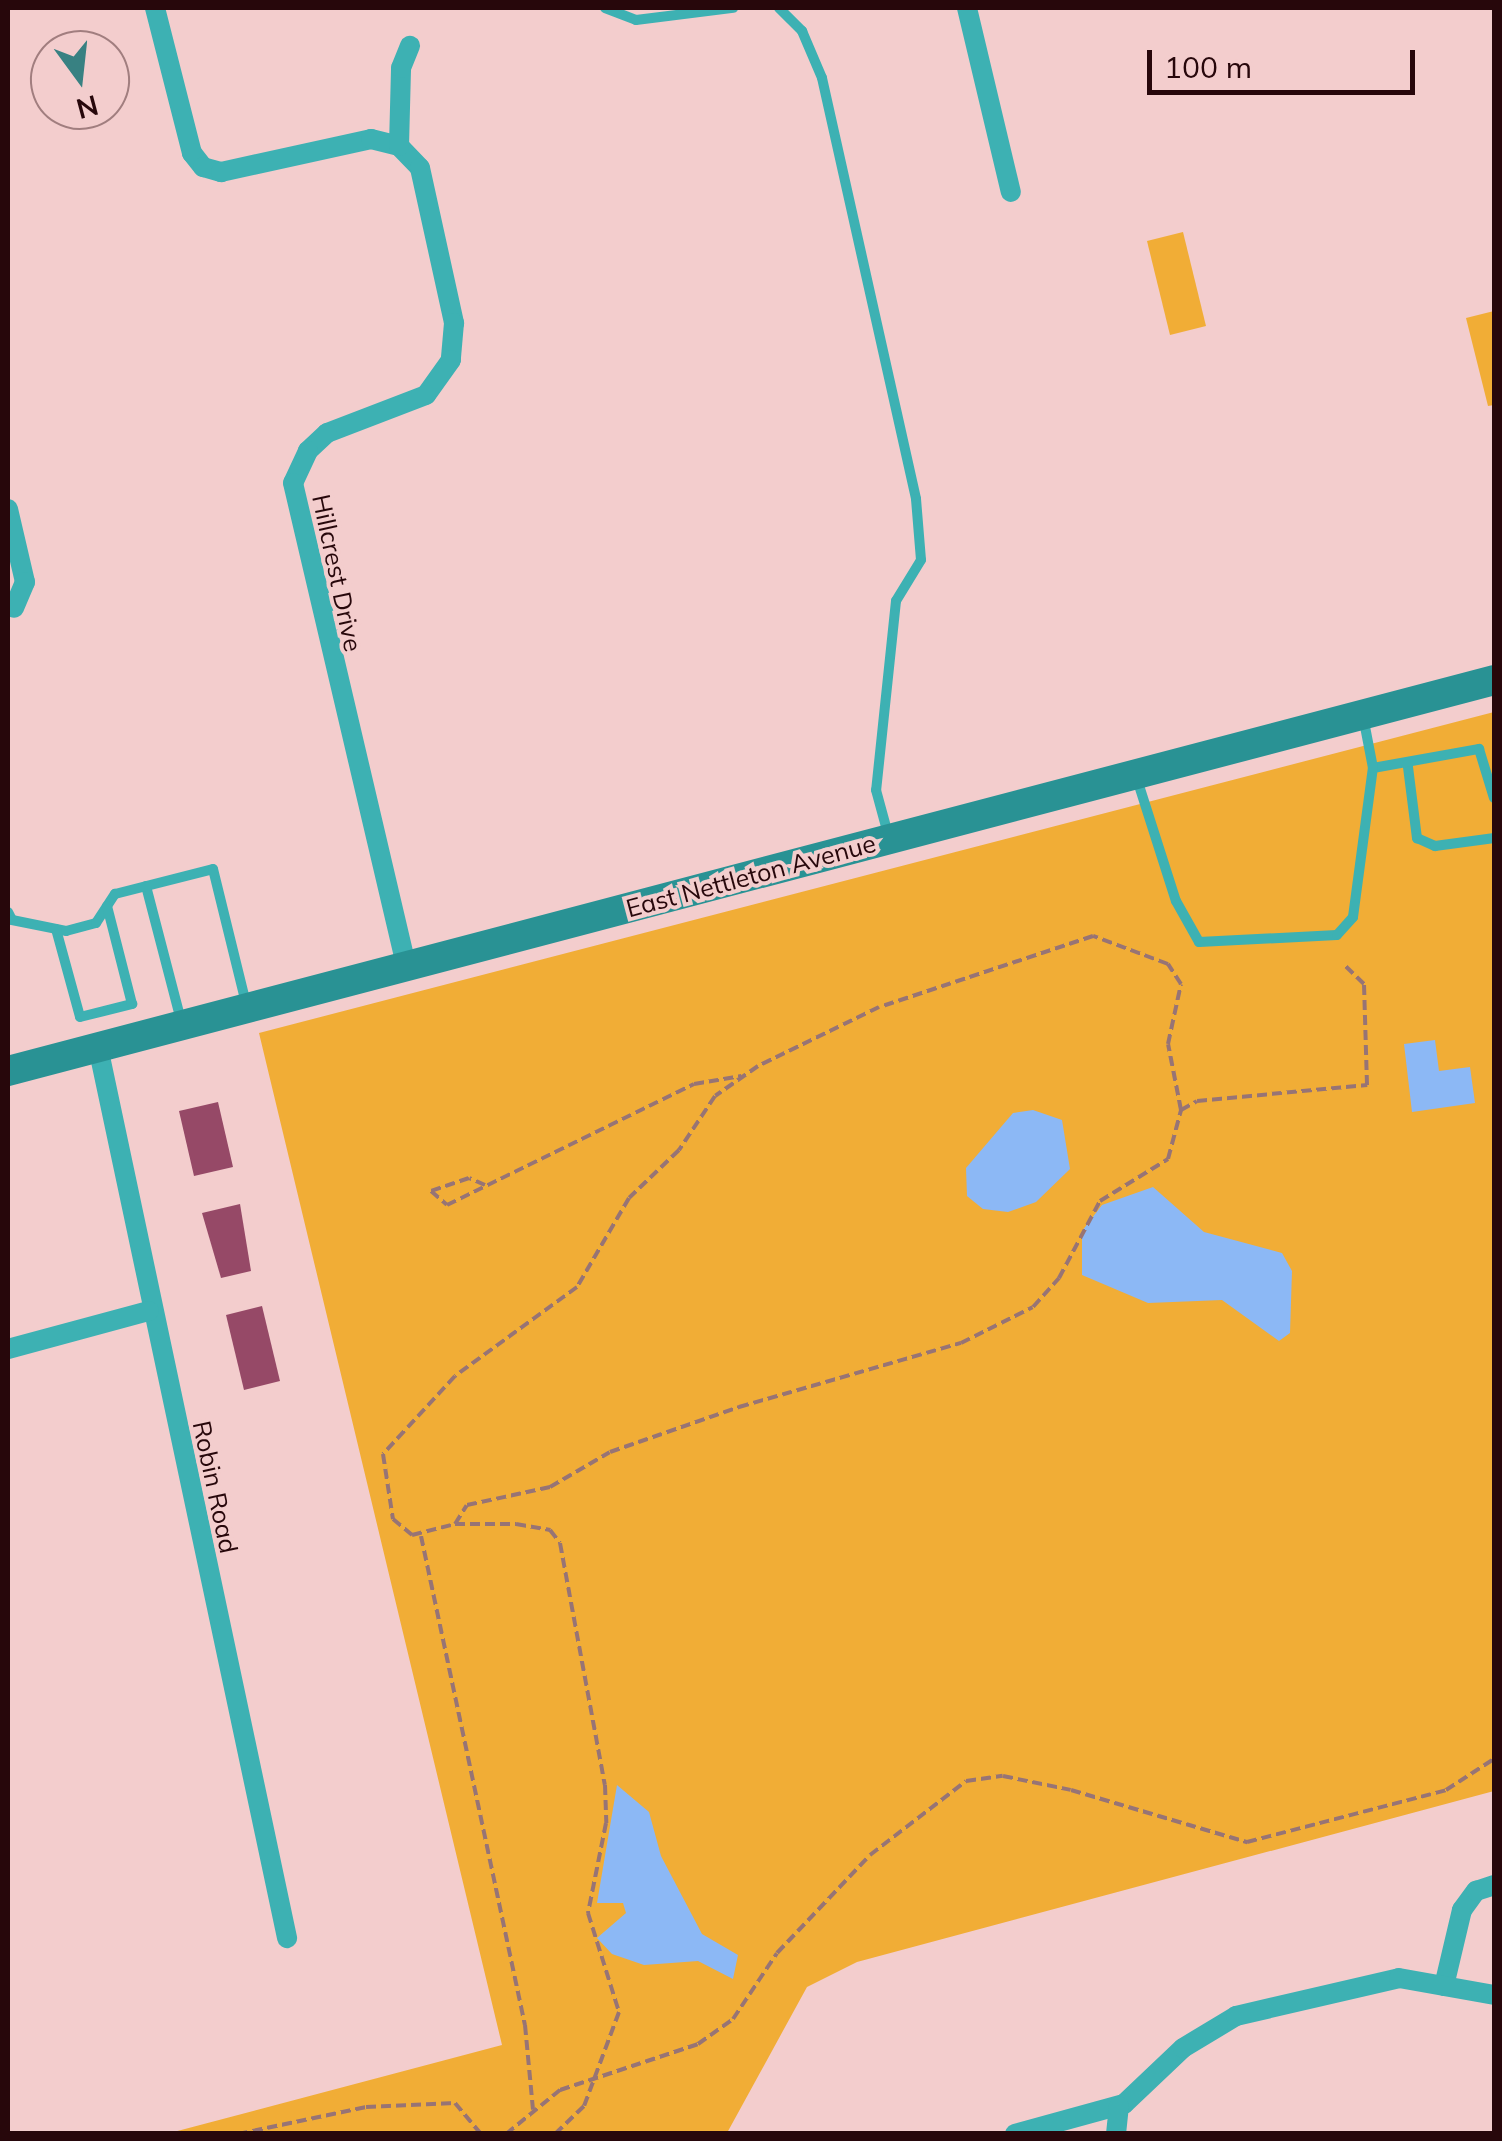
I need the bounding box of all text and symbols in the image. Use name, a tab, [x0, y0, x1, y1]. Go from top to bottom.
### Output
north arrow	[30, 30, 130, 130]
scale bar	[1152, 30, 1420, 92]
text: 100 m	[1164, 48, 1252, 86]
text: N	[73, 88, 102, 127]
street label: Hillcrest Drive	[306, 492, 368, 654]
street label: East Nettleton Avenue	[623, 828, 879, 924]
street label: Robin Road	[186, 1418, 244, 1556]

